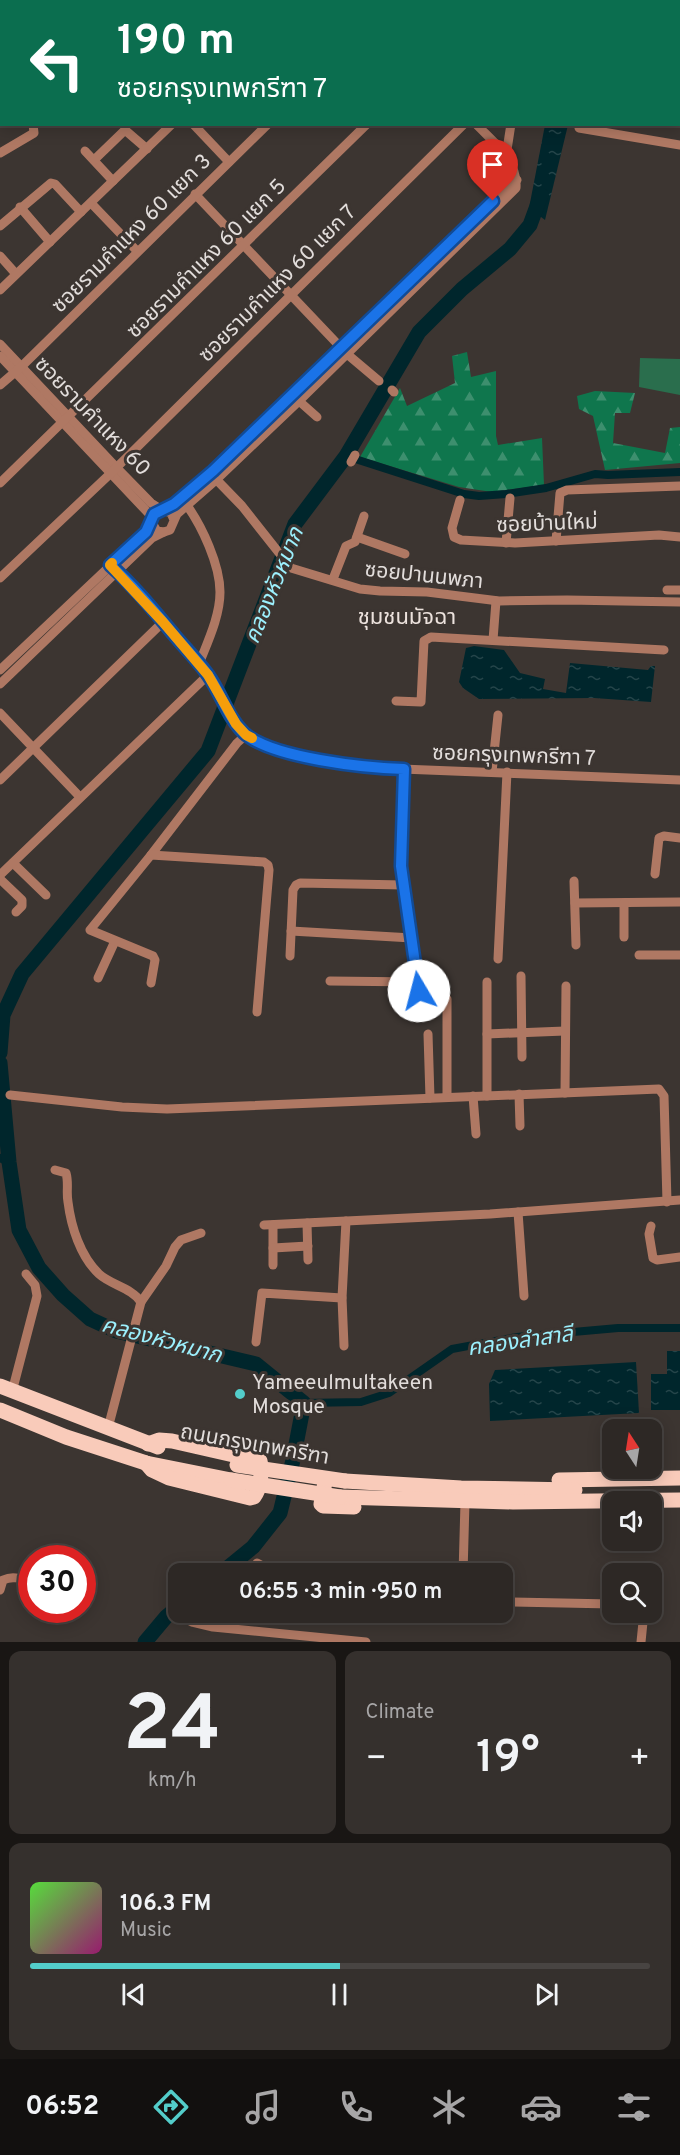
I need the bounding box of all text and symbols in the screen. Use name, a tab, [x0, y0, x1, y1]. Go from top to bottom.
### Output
text: 190 m	[117, 16, 235, 69]
icon: left	[18, 24, 96, 102]
text: ซอยกรุงเทพกรีฑา 7	[117, 73, 327, 107]
pin	[467, 139, 518, 201]
icon: arrive	[476, 148, 509, 181]
street label: ซอยรามคำแหง 60 แยก 3	[47, 149, 218, 320]
street label: ซอยรามคำแหง 60 แยก 5	[121, 173, 293, 345]
street label: ซอยรามคำแหง 60 แยก 7	[194, 199, 363, 369]
street label: ซอยรามคำแหง 60	[28, 352, 156, 482]
street label: ซอยบ้านใหม่	[496, 509, 598, 540]
water label: คลองหัวหมาก	[240, 523, 311, 648]
street label: ซอยปานนพภา	[363, 557, 484, 596]
district label: ชุมชนมัจฉา	[358, 605, 456, 632]
street label: ซอยกรุงเทพกรีฑา 7	[432, 740, 596, 773]
position arrow	[387, 959, 451, 1023]
water label: คลองหัวหมาก	[99, 1312, 225, 1371]
water label: คลองลำสาลี	[466, 1321, 578, 1363]
place label: Yameeulmultakeen Mosque	[252, 1370, 433, 1421]
marker: Yameeulmultakeen Mosque	[233, 1387, 247, 1401]
street label: ถนนกรุงเทพกรีฑา	[178, 1419, 331, 1472]
north arrow	[602, 1419, 662, 1479]
map controls	[602, 1419, 662, 1623]
button: sound	[602, 1491, 662, 1551]
speed limit sign: 30	[18, 1545, 96, 1623]
button: search	[602, 1563, 662, 1623]
text: 06:55 · 3 min · 950 m	[239, 1579, 442, 1606]
text: 24	[123, 1679, 221, 1778]
text: Climate	[366, 1700, 434, 1726]
text: 19°	[476, 1731, 540, 1788]
text: −	[366, 1739, 387, 1781]
text: +	[629, 1739, 650, 1781]
text: km/h	[148, 1768, 197, 1794]
text: 106.3 FM	[120, 1891, 211, 1918]
text: Music	[120, 1918, 172, 1944]
icon: previous	[117, 1978, 150, 2011]
icon: pause	[323, 1978, 356, 2011]
icon: next	[530, 1978, 563, 2011]
icon: directions	[150, 2086, 192, 2128]
icon: music	[242, 2086, 284, 2128]
icon: phone	[335, 2086, 377, 2128]
icon: climate	[428, 2086, 470, 2128]
icon: car	[520, 2086, 562, 2128]
icon: filters	[613, 2086, 655, 2128]
text: 06:52	[25, 2090, 99, 2124]

